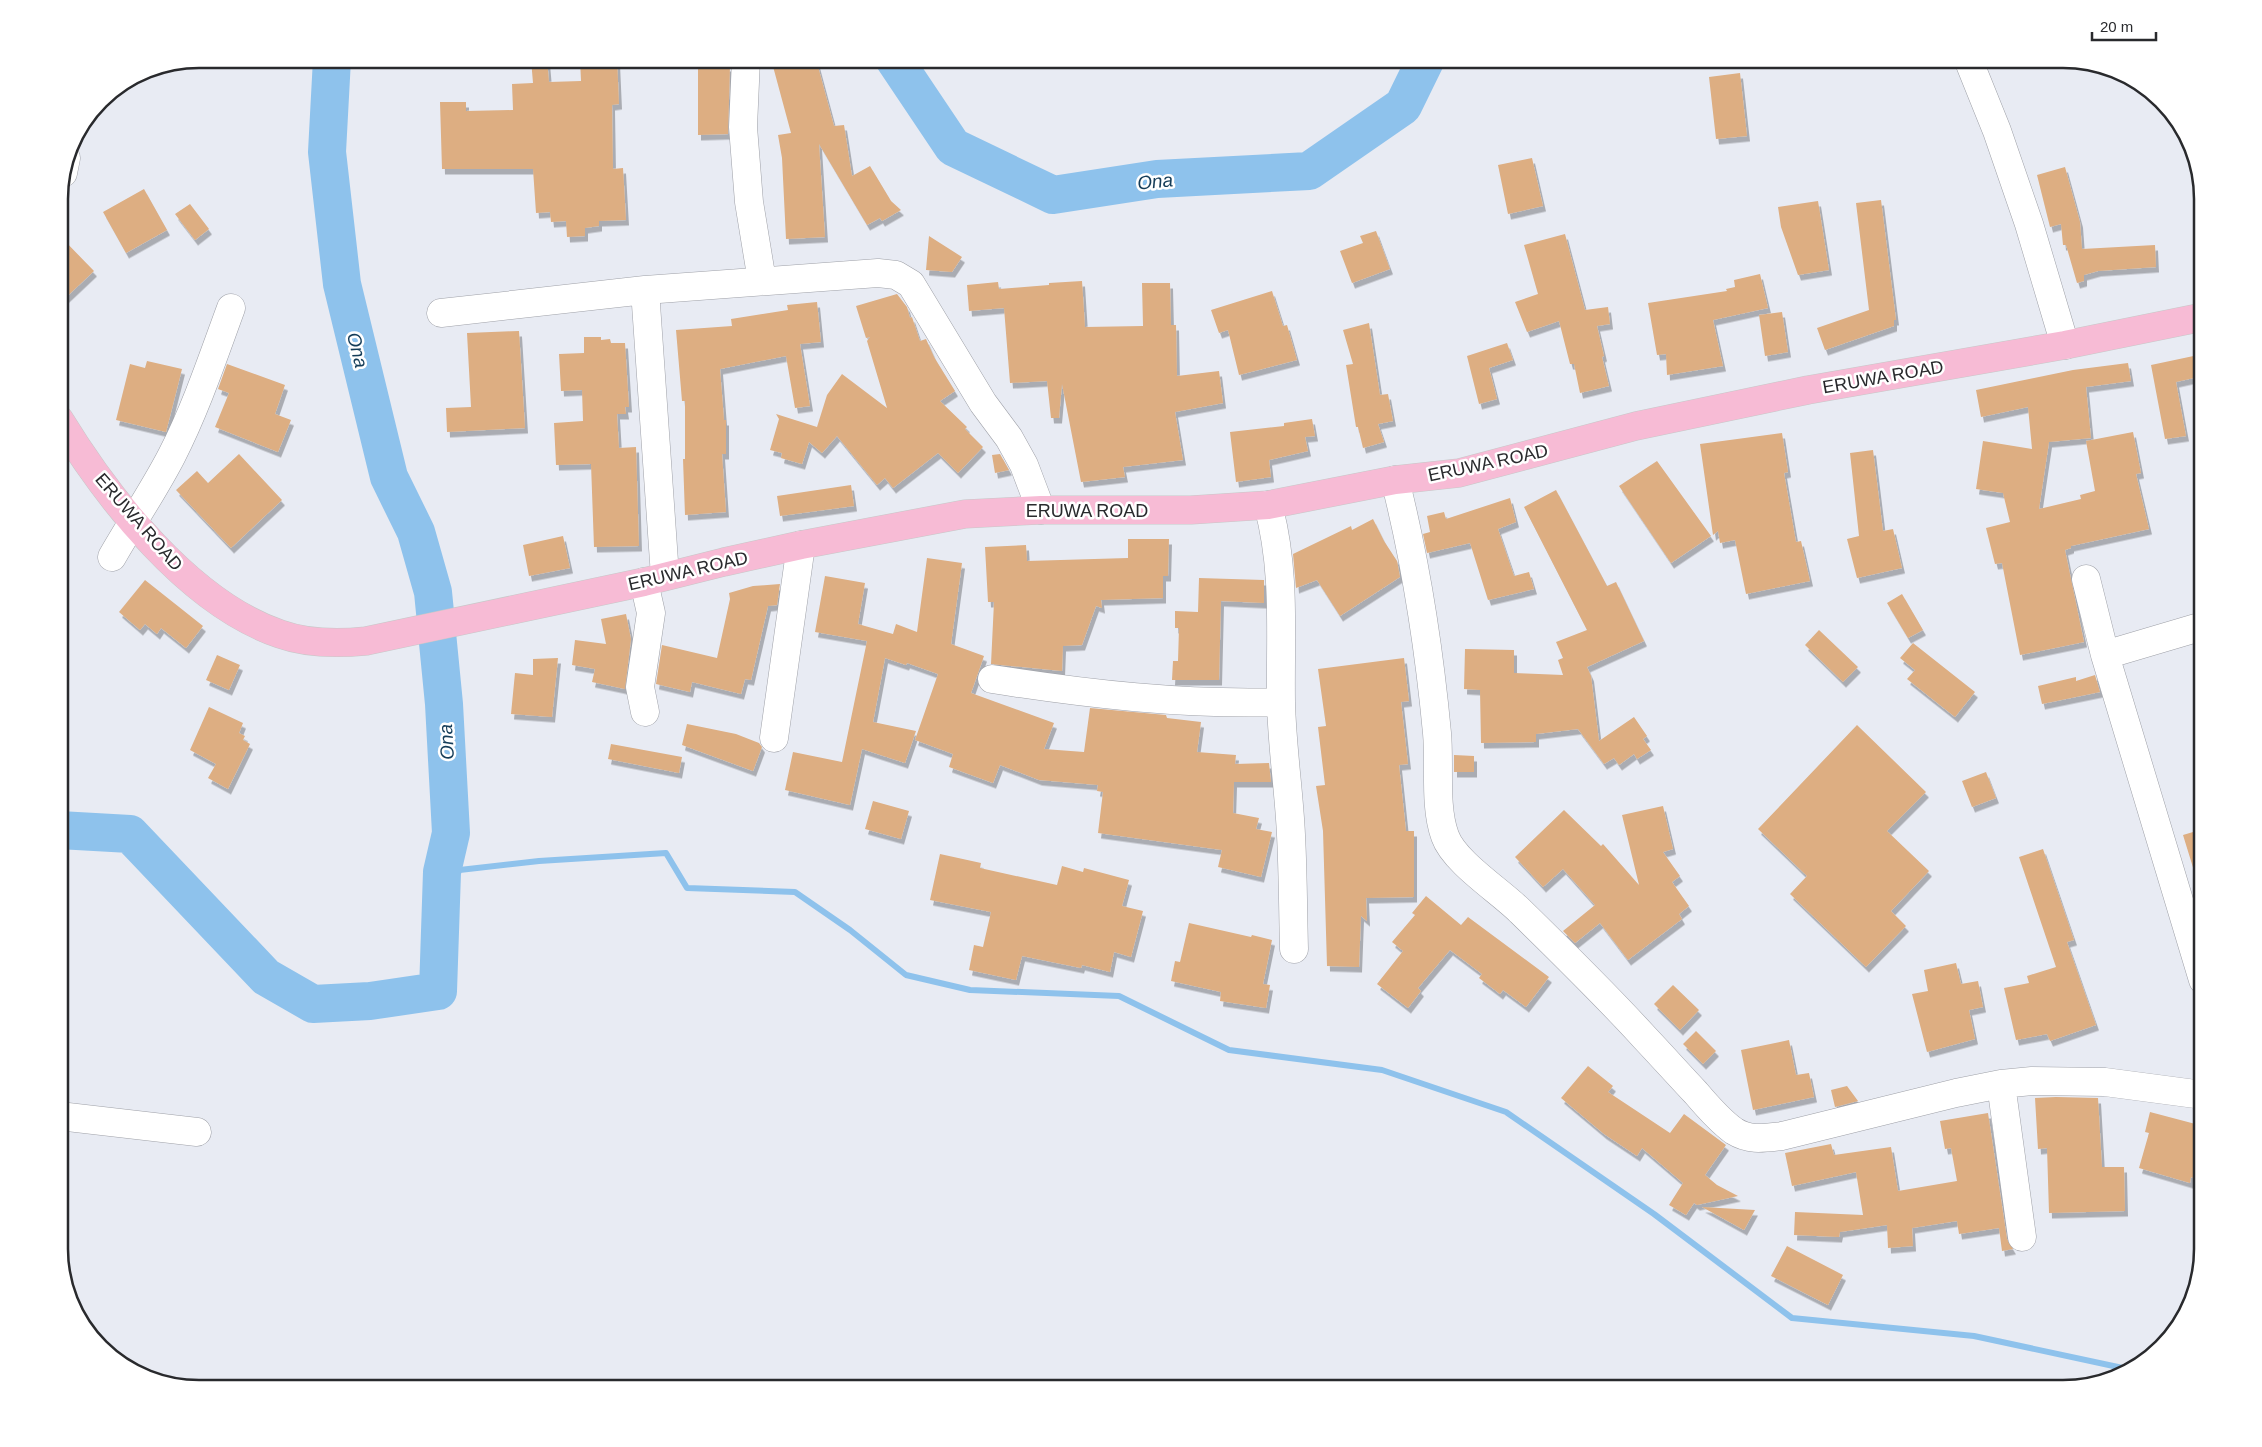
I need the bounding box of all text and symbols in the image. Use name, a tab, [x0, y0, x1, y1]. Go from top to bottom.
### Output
scale bar	[2092, 10, 2156, 42]
text: 20 m	[2100, 18, 2133, 35]
water label: Ona	[1136, 169, 1174, 194]
water label: Ona	[343, 330, 372, 370]
street label: ERUWA ROAD	[1821, 357, 1945, 397]
street label: ERUWA ROAD	[1426, 440, 1550, 485]
street label: ERUWA ROAD	[91, 469, 187, 575]
street label: ERUWA ROAD	[1026, 501, 1148, 521]
street label: ERUWA ROAD	[626, 547, 750, 595]
water label: Ona	[435, 723, 458, 760]

